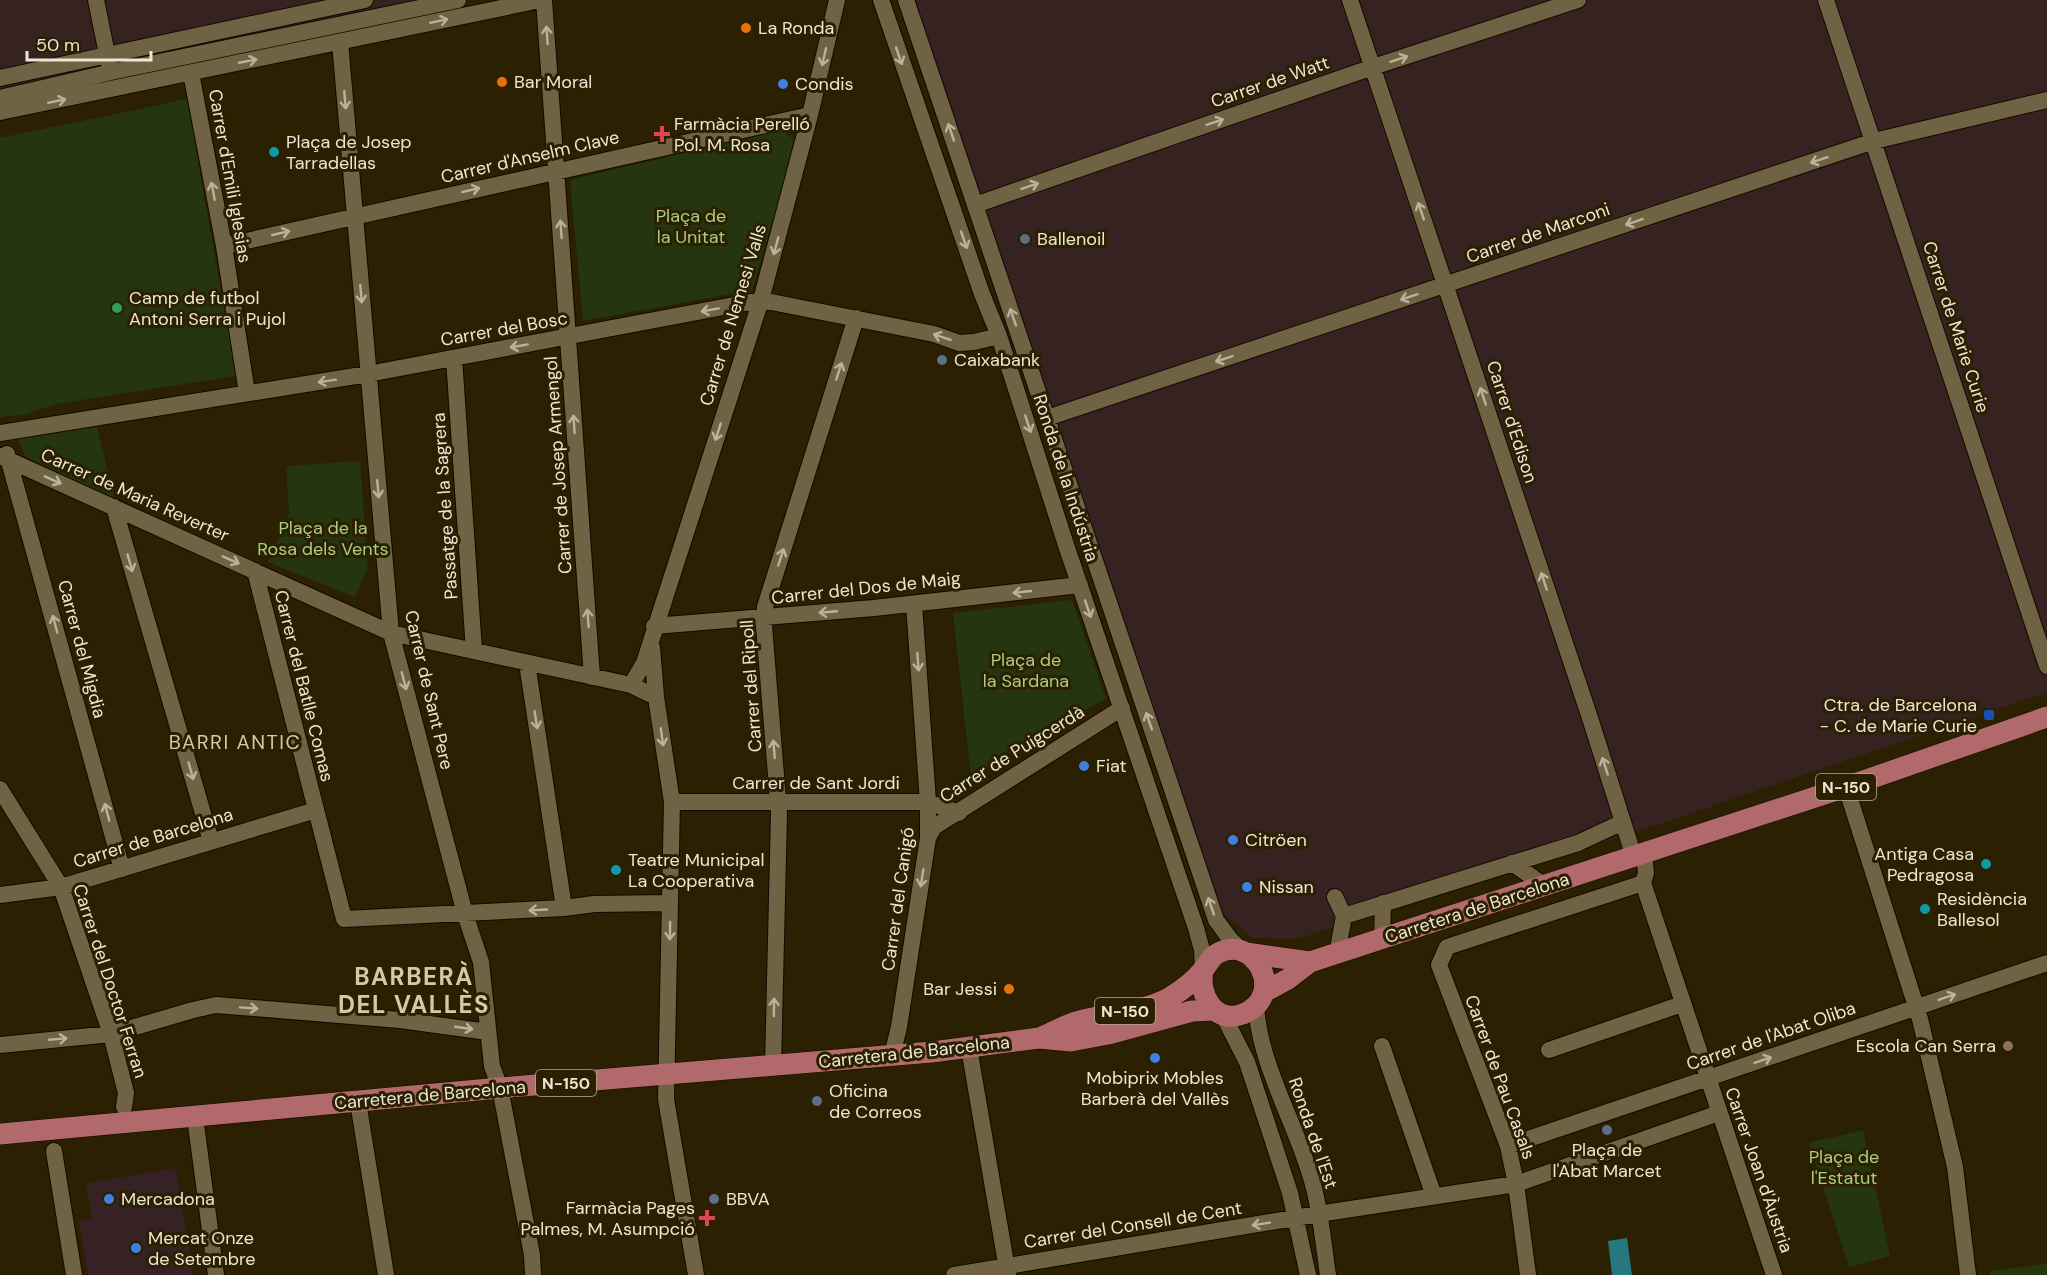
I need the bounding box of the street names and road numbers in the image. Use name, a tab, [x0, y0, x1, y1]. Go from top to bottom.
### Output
street label: Carrer de Watt	[1208, 50, 1332, 114]
street label: Carrer d'Emili Iglesias	[203, 87, 257, 265]
street label: Carrer d'Anselm Clave	[438, 125, 622, 189]
street label: Carrer de Marconi	[1463, 197, 1613, 269]
street label: Carrer de Nemesi Valls	[694, 221, 772, 409]
street label: Carrer de Marie Curie	[1917, 238, 1995, 416]
street label: Carrer del Bosc	[439, 306, 569, 352]
street label: Carrer de Josep Armengol	[538, 355, 578, 575]
street label: Carrer d'Edison	[1481, 358, 1543, 486]
street label: Ronda de la Indústria	[1028, 391, 1104, 565]
street label: Passatge de la Sagrera	[426, 412, 464, 600]
street label: Carrer de Maria Reverter	[37, 443, 233, 548]
street label: Carrer del Dos de Maig	[770, 566, 962, 610]
street label: Carrer del Migdia	[52, 577, 112, 721]
street label: Carrer del Batlle Comas	[269, 588, 339, 784]
street label: Carrer de Sant Pere	[399, 608, 459, 772]
street label: Carrer del Ripoll	[734, 619, 768, 753]
street label: Carrer de Puigcerdà	[935, 700, 1089, 808]
street label: Carrer de Sant Jordi	[732, 771, 900, 795]
road number: N-150	[1816, 774, 1876, 800]
street label: Carrer de Barcelona	[70, 802, 236, 874]
street label: Carrer del Canigó	[876, 825, 920, 973]
street label: Carretera de Barcelona	[1382, 867, 1572, 949]
street label: Carrer del Doctor Ferran	[67, 881, 153, 1081]
street label: Carrer de Pau Casals	[1459, 992, 1541, 1162]
street label: Carrer de l'Abat Oliba	[1683, 996, 1859, 1076]
road number: N-150	[1095, 998, 1155, 1024]
street label: Carretera de Barcelona	[817, 1030, 1011, 1074]
road number: N-150	[536, 1070, 596, 1096]
street label: Ronda de l'Est	[1283, 1074, 1343, 1192]
street label: Carretera de Barcelona	[333, 1075, 527, 1115]
street label: Carrer Joan d'Àustria	[1719, 1084, 1799, 1256]
street label: Carrer del Consell de Cent	[1022, 1196, 1244, 1254]

